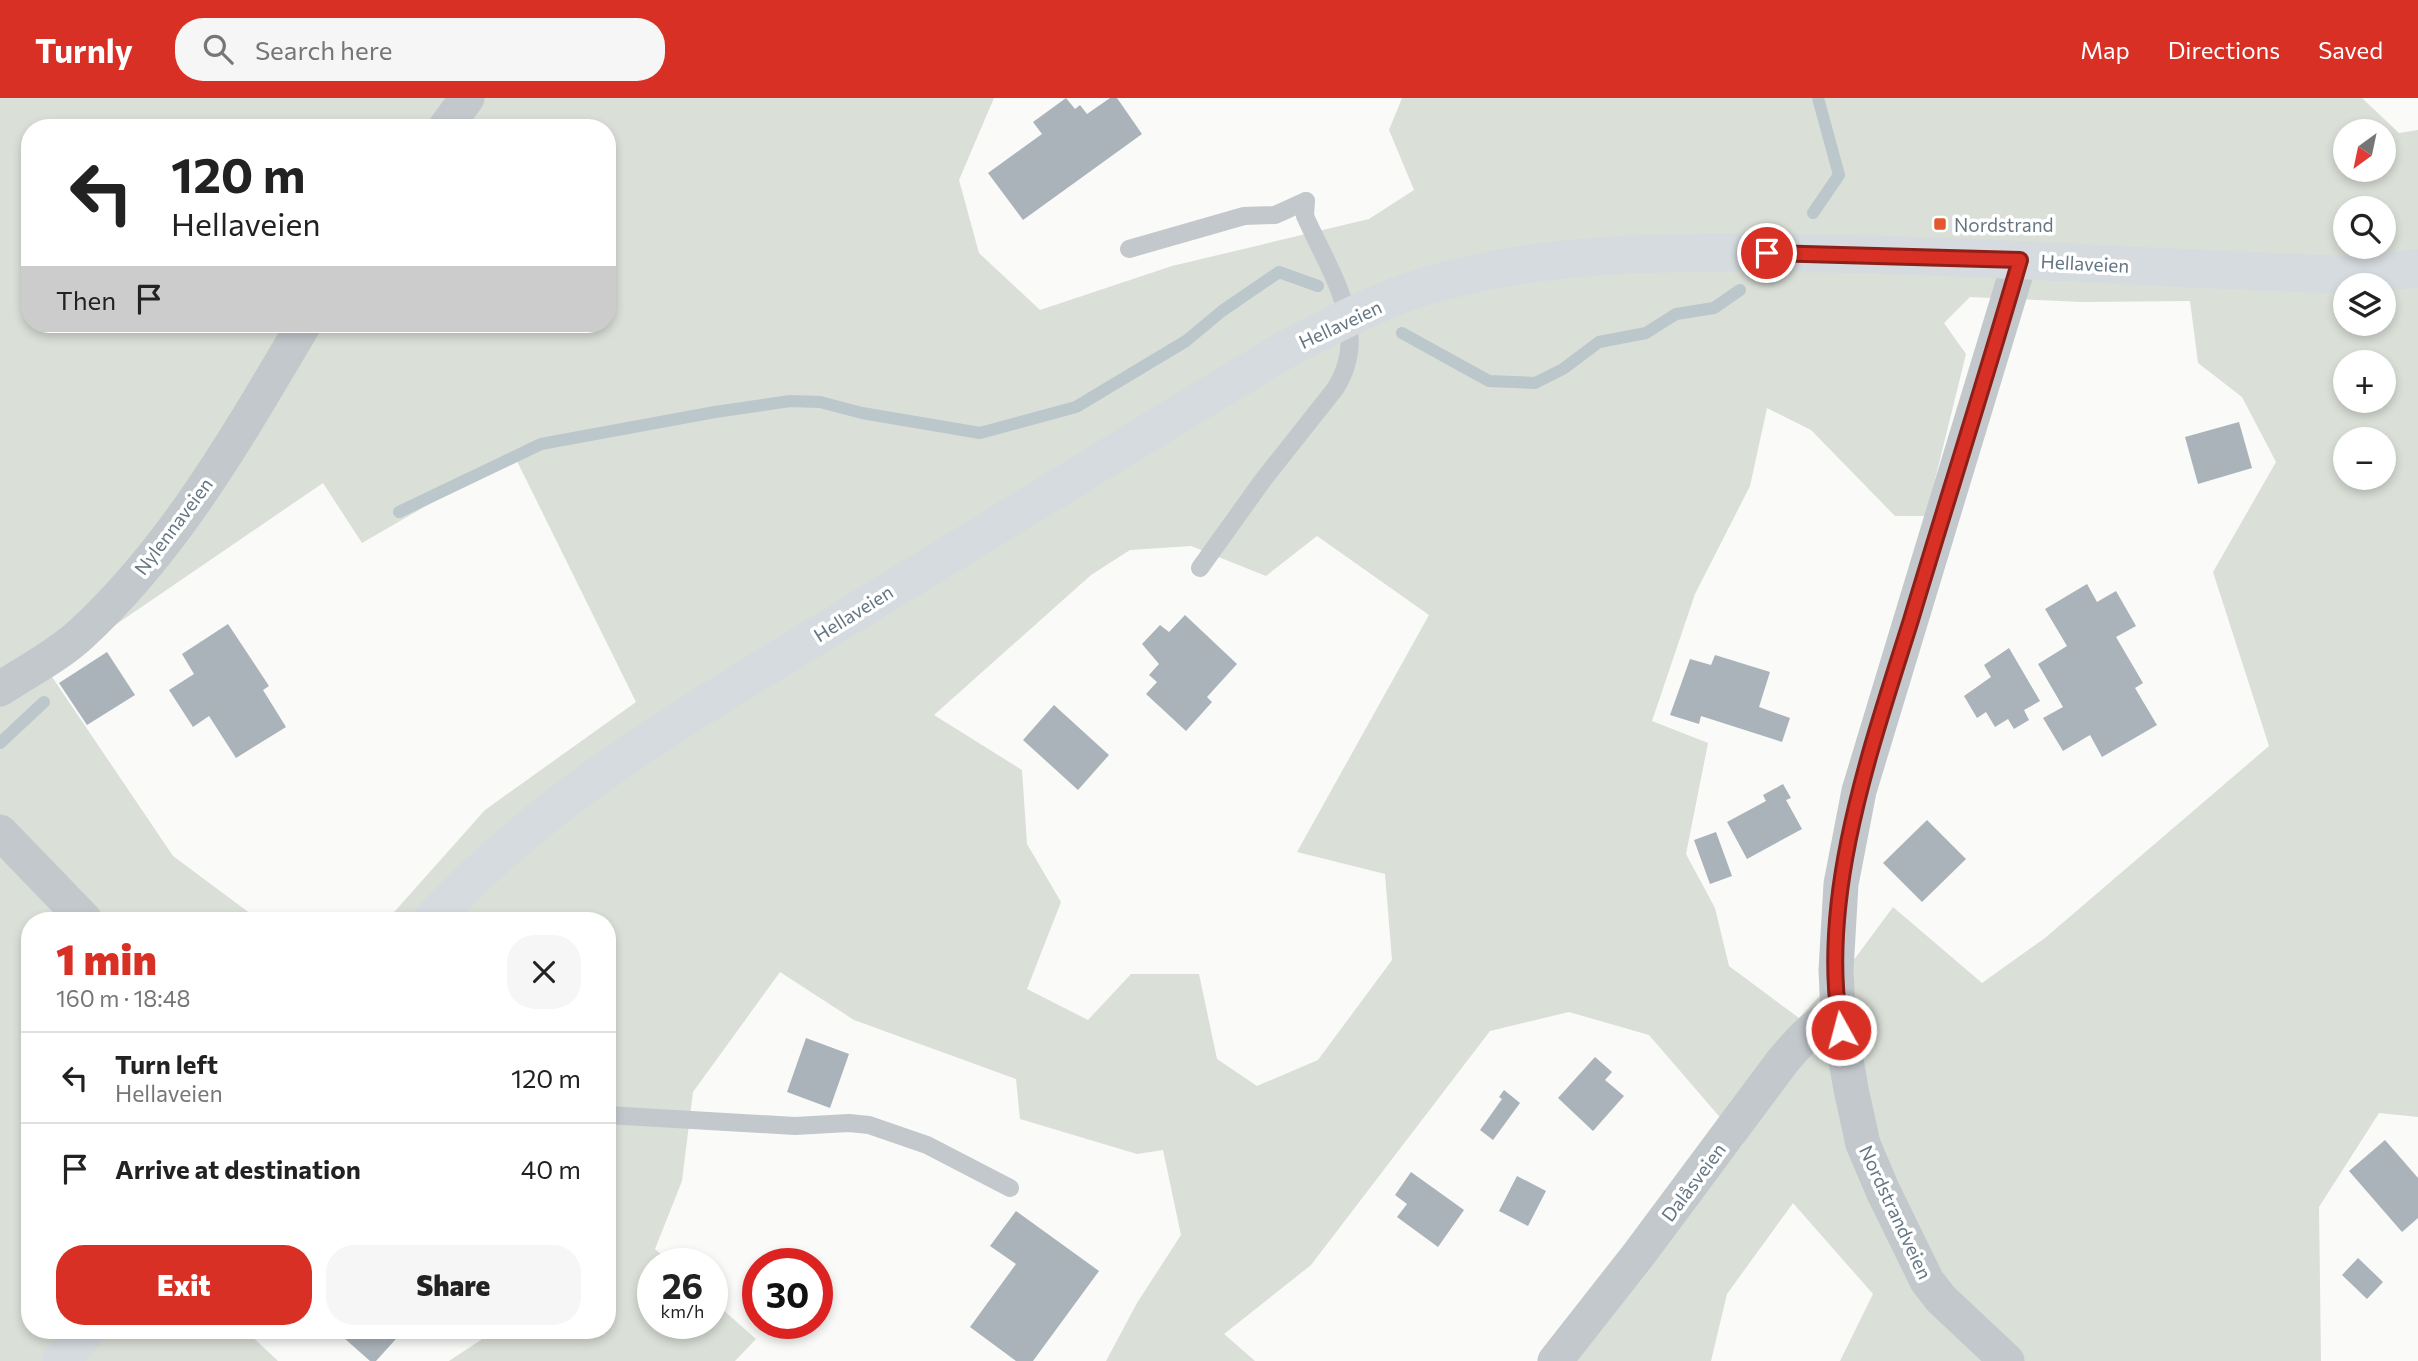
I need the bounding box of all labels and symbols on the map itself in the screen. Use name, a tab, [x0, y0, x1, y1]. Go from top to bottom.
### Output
north arrow	[2333, 119, 2396, 182]
place label: Nordstrand	[1954, 213, 2054, 236]
marker: Nordstrand	[1932, 216, 1948, 232]
pin	[1737, 223, 1797, 283]
street label: Hellaveien	[2040, 249, 2130, 277]
street label: Hellaveien	[1295, 295, 1385, 353]
street label: Nylennaveien	[129, 473, 217, 579]
street label: Hellaveien	[809, 580, 897, 646]
position arrow	[1804, 993, 1878, 1067]
street label: Dalåsveien	[1656, 1138, 1730, 1226]
street label: Nordstrandveien	[1855, 1142, 1937, 1282]
speed limit sign: 30	[742, 1248, 833, 1339]

